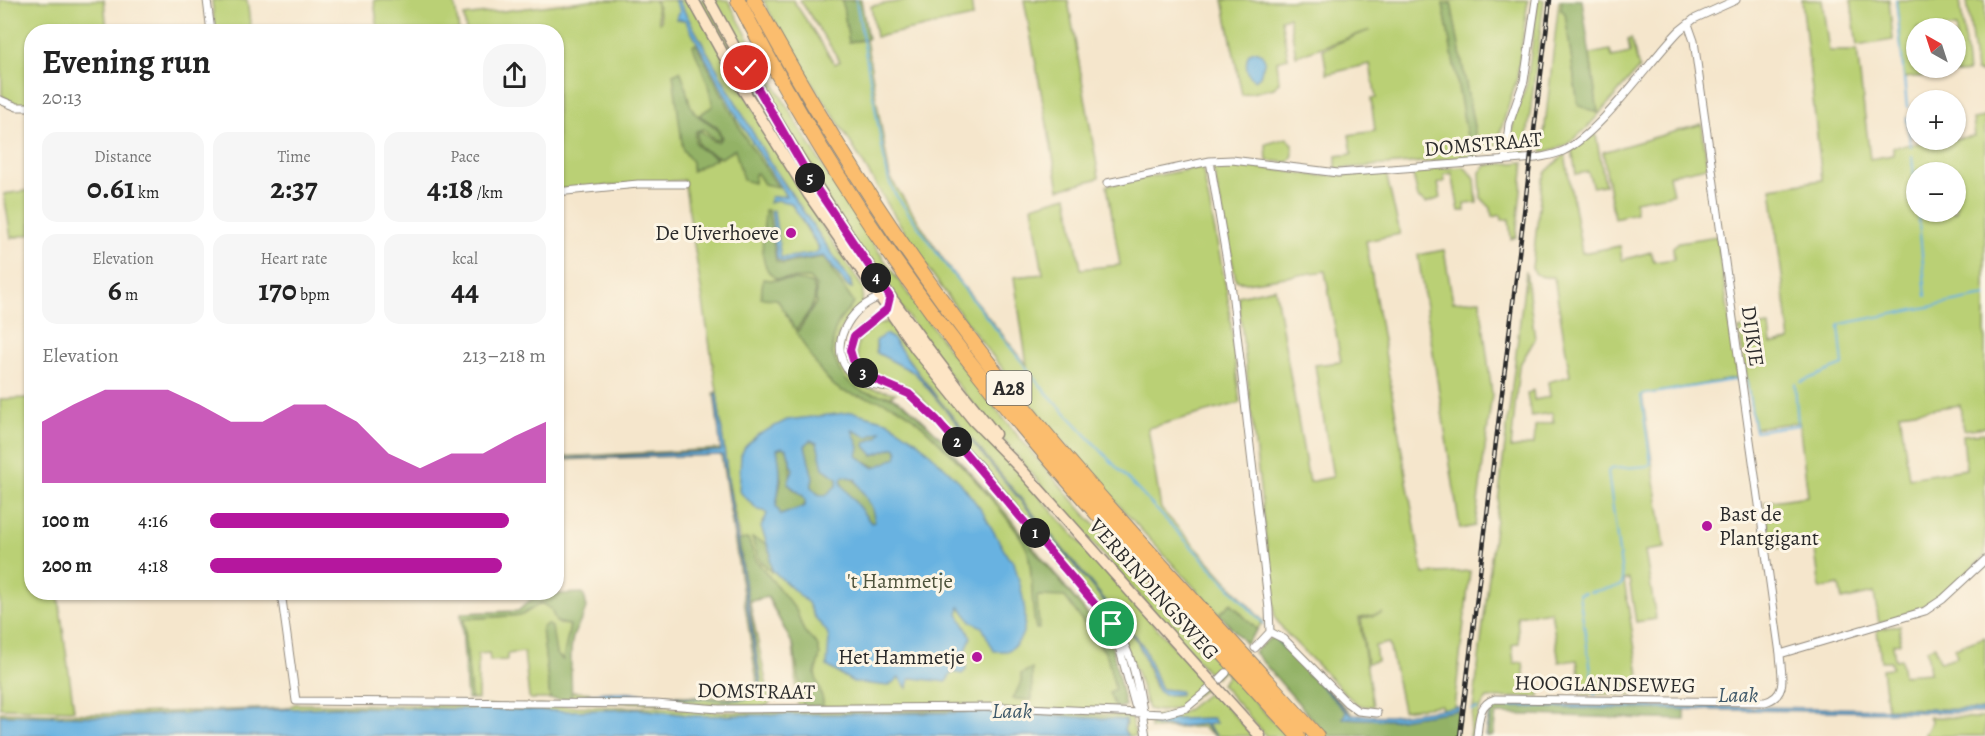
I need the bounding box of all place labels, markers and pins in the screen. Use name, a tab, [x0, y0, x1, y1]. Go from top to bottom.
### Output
pin	[720, 42, 771, 93]
pin: 5	[795, 163, 825, 193]
place label: De Uiverhoeve	[655, 219, 779, 247]
marker: De Uiverhoeve	[784, 226, 798, 240]
pin: 4	[861, 263, 891, 293]
pin: 3	[848, 358, 878, 388]
pin: 2	[942, 427, 972, 457]
place label: Bast de Plantgigant	[1719, 500, 1819, 552]
pin: 1	[1020, 518, 1050, 548]
marker: Bast de Plantgigant	[1700, 519, 1714, 533]
pin	[1086, 598, 1137, 649]
place label: Het Hammetje	[838, 643, 965, 671]
marker: Het Hammetje	[970, 650, 984, 664]

